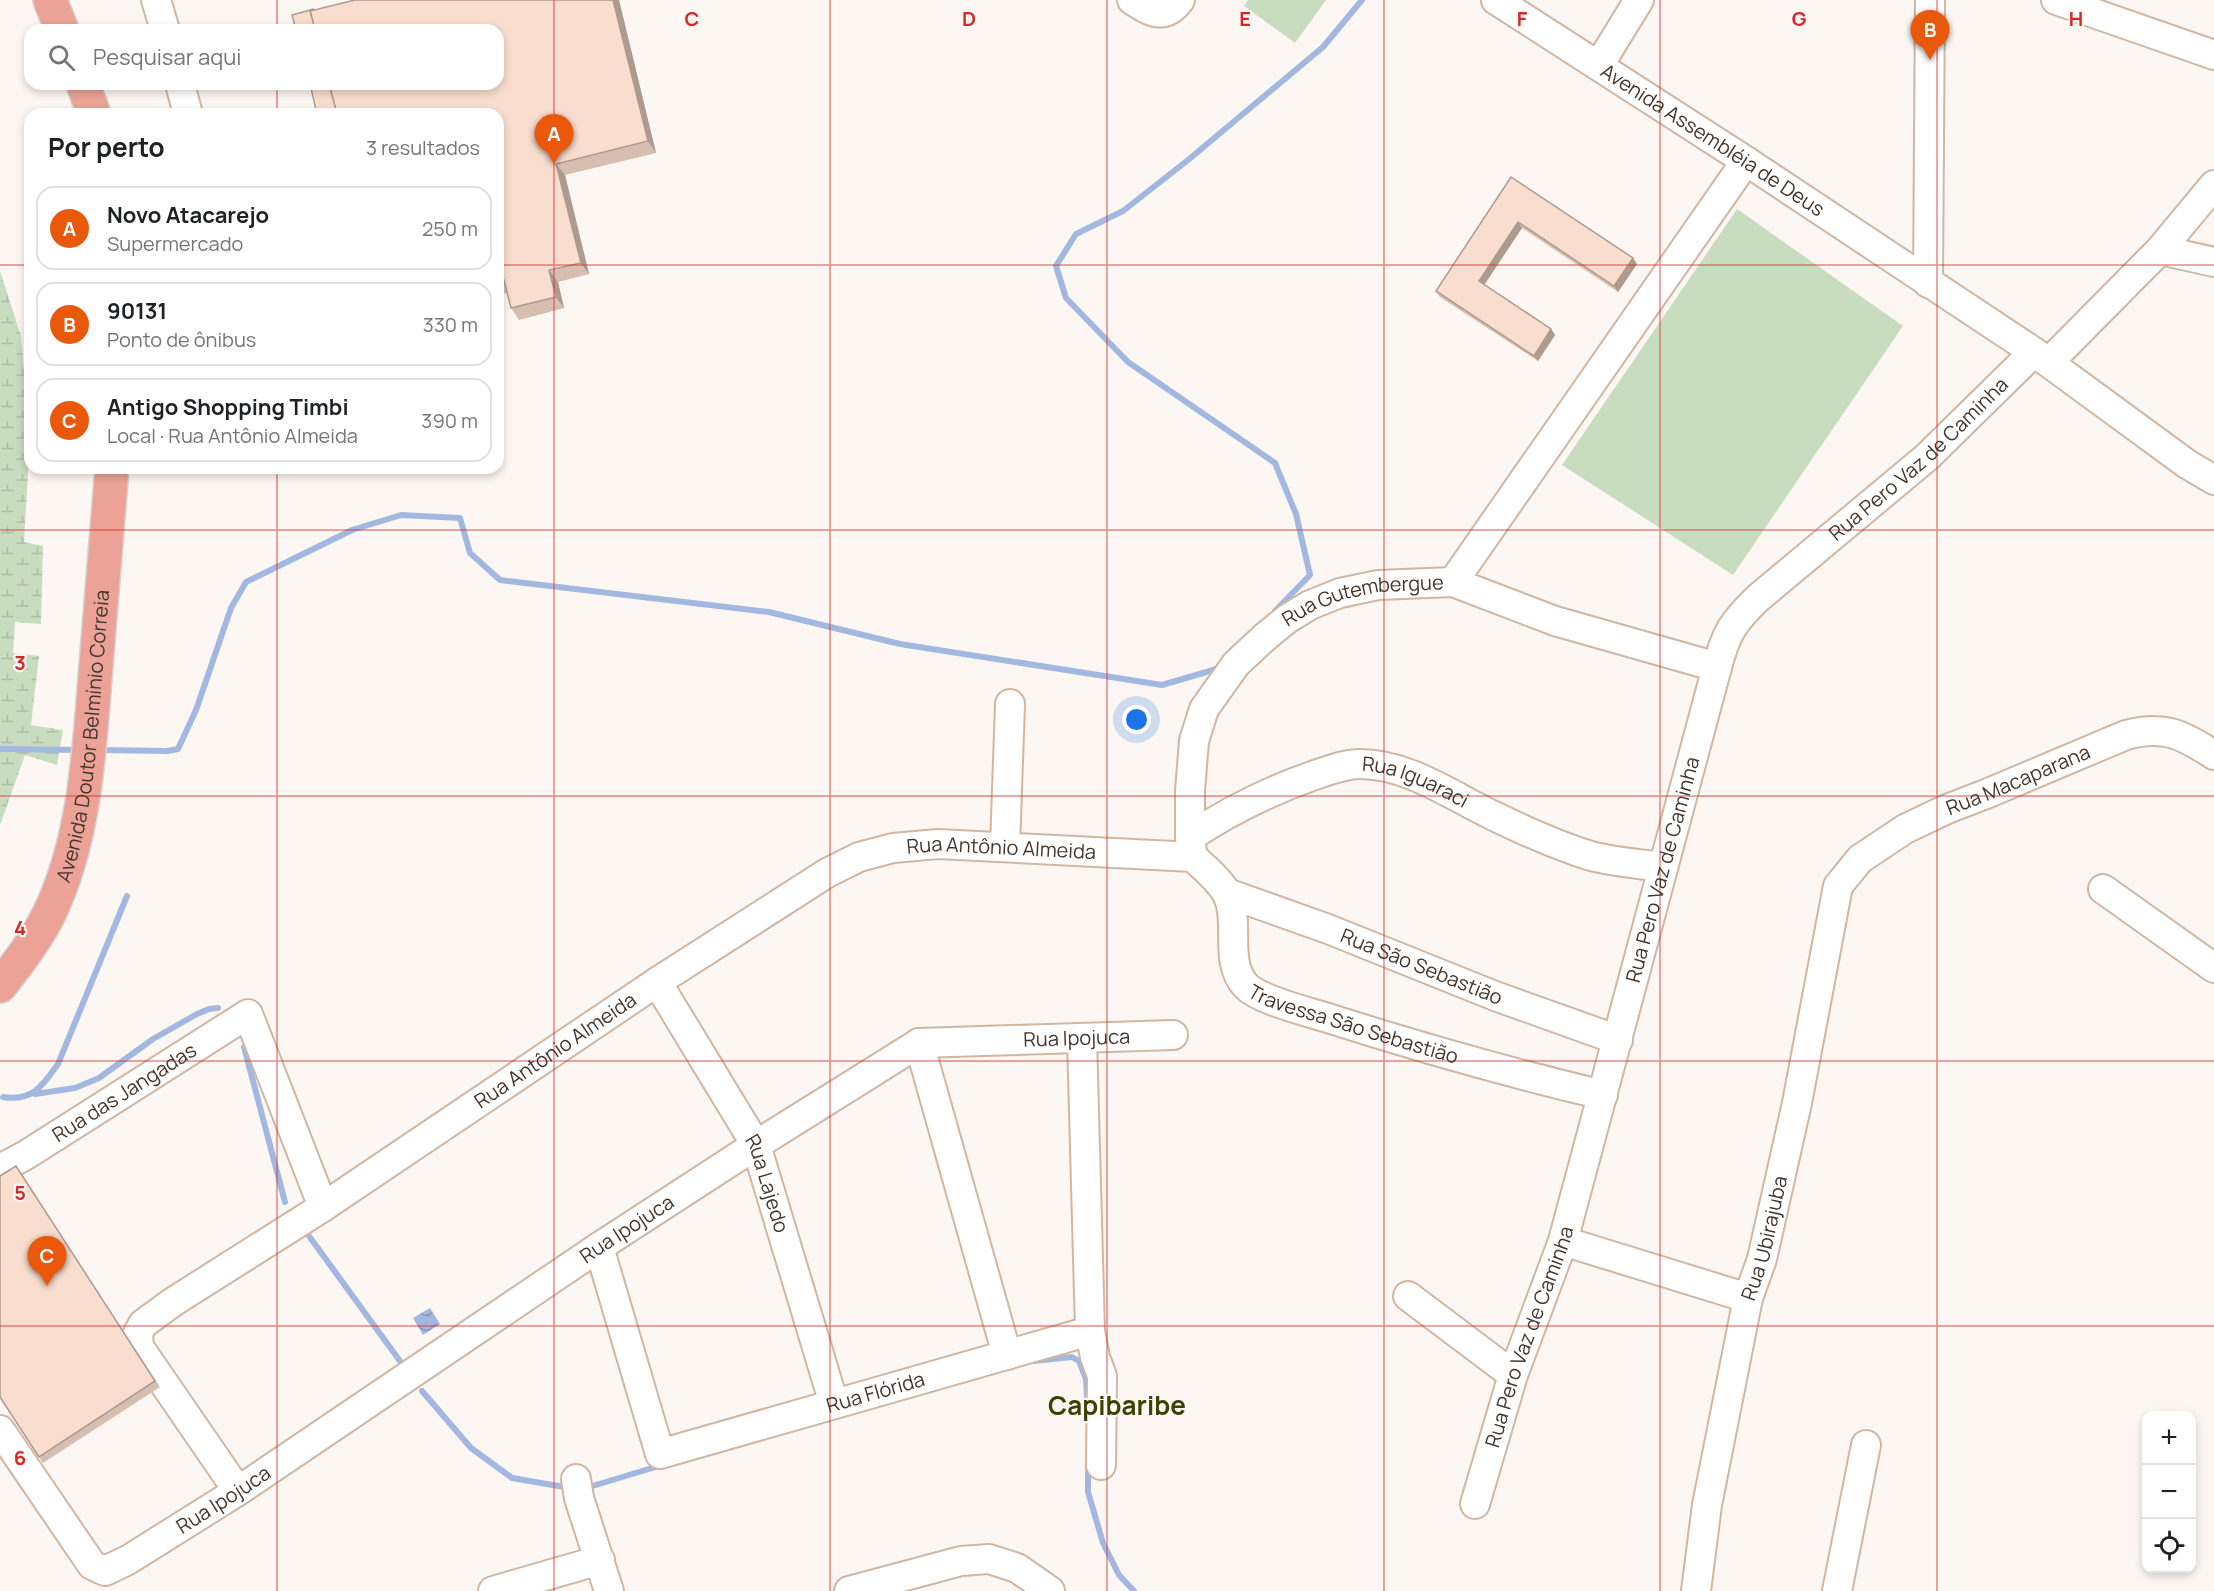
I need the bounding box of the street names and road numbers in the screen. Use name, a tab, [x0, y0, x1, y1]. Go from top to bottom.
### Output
street label: Avenida Assembléia de Deus	[1596, 57, 1830, 222]
street label: Rua Pero Vaz de Caminha	[1823, 371, 2014, 546]
street label: Rua Gutembergue	[1277, 568, 1444, 632]
street label: Avenida Doutor Belmínio Correia	[49, 589, 115, 886]
street label: Rua Macaparana	[1942, 738, 2094, 821]
street label: Rua Iguaraci	[1361, 750, 1474, 814]
street label: Rua Pero Vaz de Caminha	[1619, 754, 1705, 985]
street label: Rua Antônio Almeida	[905, 830, 1097, 865]
street label: Rua São Sebastião	[1337, 921, 1506, 1011]
street label: Travessa São Sebastião	[1243, 978, 1462, 1070]
street label: Rua Antônio Almeida	[469, 986, 641, 1114]
street label: Rua Ipojuca	[1023, 1022, 1131, 1053]
street label: Rua das Jangadas	[47, 1036, 201, 1148]
street label: Rua Lajedo	[739, 1129, 796, 1236]
street label: Rua Ubirajuba	[1734, 1173, 1793, 1304]
street label: Rua Ipojuca	[574, 1188, 679, 1269]
street label: Rua Pero Vaz de Caminha	[1478, 1223, 1579, 1450]
street label: Rua Flórida	[823, 1365, 928, 1419]
street label: Rua Ipojuca	[171, 1459, 276, 1540]

